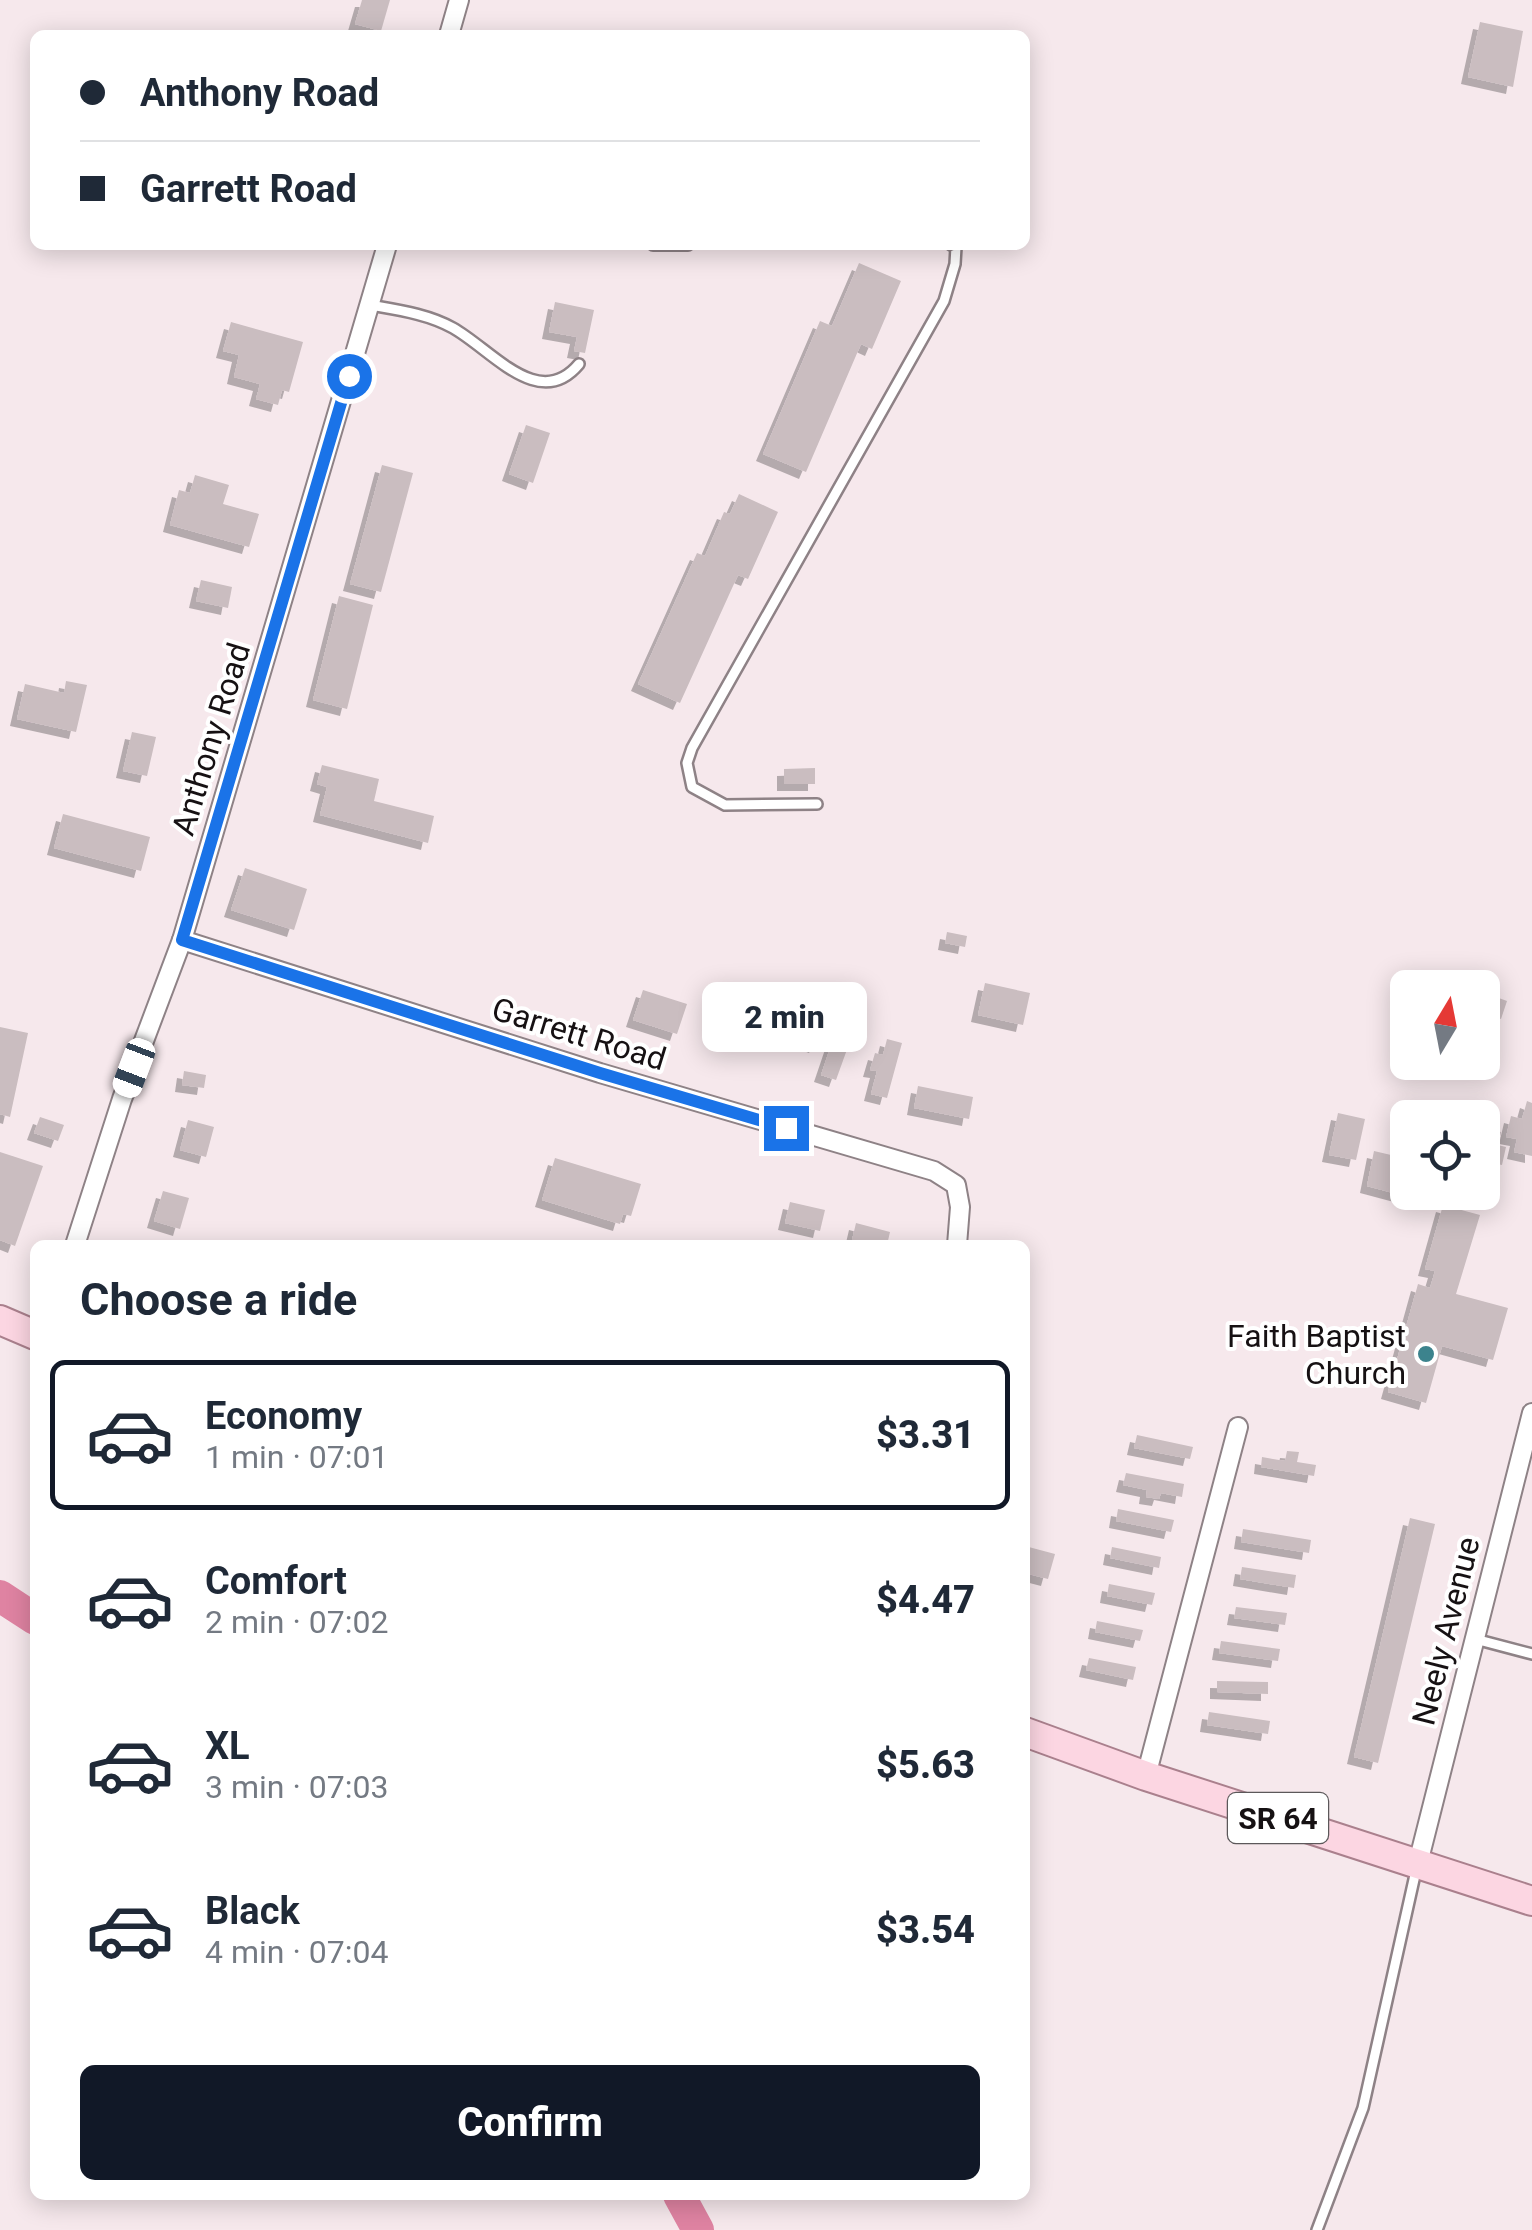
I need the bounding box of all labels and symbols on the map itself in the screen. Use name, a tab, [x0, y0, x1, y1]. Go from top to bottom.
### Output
route start	[327, 354, 372, 399]
street label: Anthony Road	[164, 638, 258, 840]
north arrow	[1390, 970, 1500, 1080]
callout: 2 min	[704, 983, 868, 1053]
street label: Garrett Road	[487, 990, 671, 1078]
car	[109, 1035, 159, 1101]
route end	[764, 1106, 809, 1151]
place label: Faith Baptist Church	[1227, 1317, 1406, 1392]
marker: Faith Baptist Church	[1415, 1343, 1437, 1365]
street label: Neely Avenue	[1404, 1533, 1488, 1729]
road number: SR 64	[1228, 1793, 1328, 1843]

